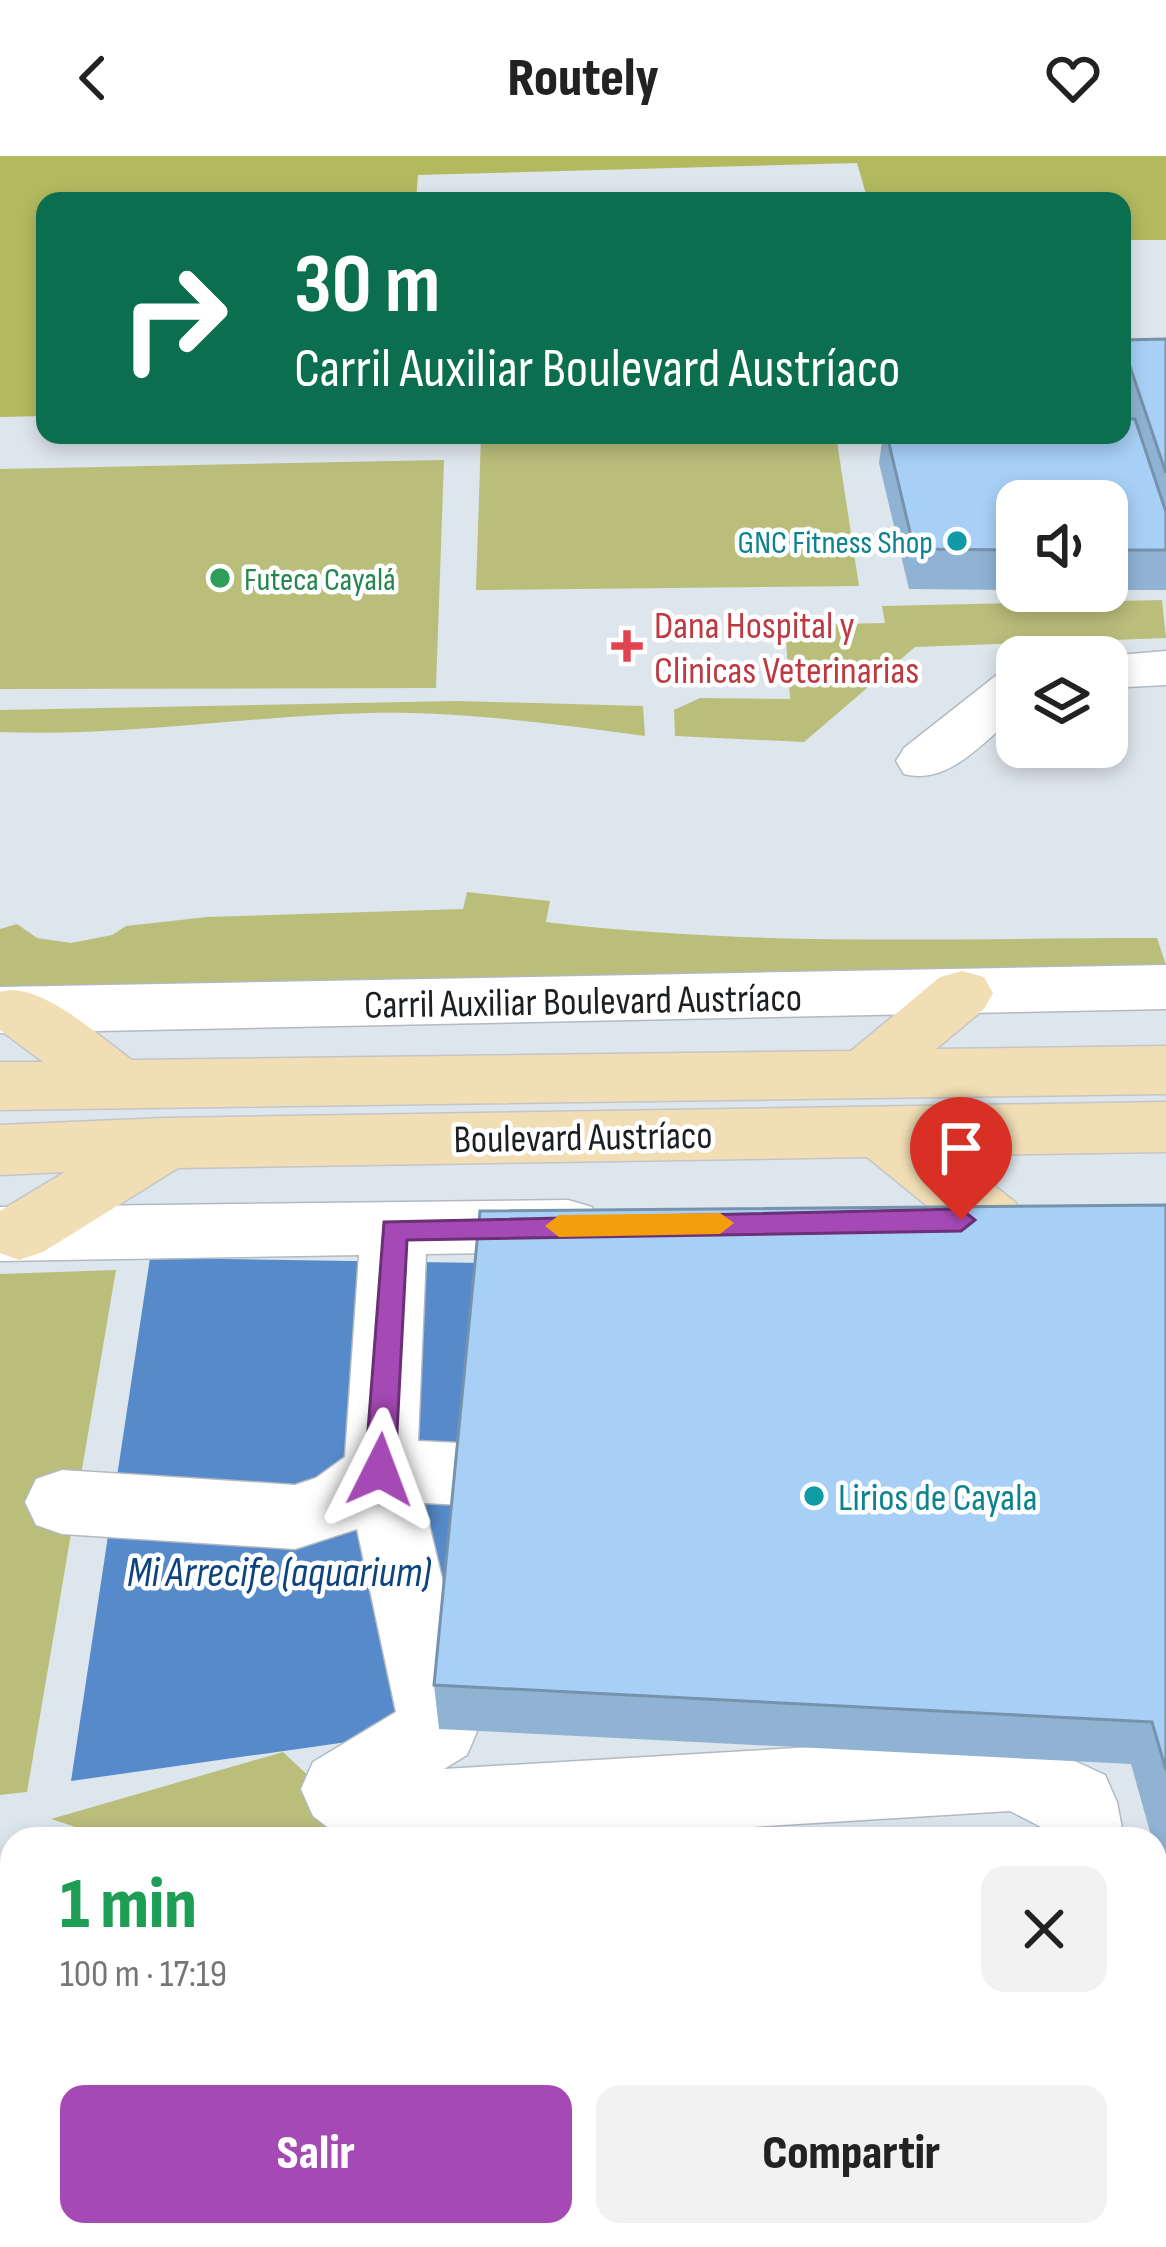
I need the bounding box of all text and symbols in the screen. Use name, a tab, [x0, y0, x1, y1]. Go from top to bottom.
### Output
icon: back	[60, 45, 126, 111]
icon: heart	[1040, 45, 1106, 111]
text: Routely	[507, 46, 659, 111]
text: 30 m	[294, 235, 440, 336]
icon: right	[96, 240, 252, 396]
text: Carril Auxiliar Boulevard Austríaco	[294, 337, 900, 402]
map controls	[996, 480, 1128, 768]
button: sound	[996, 480, 1128, 612]
place label: GNC Fitness Shop	[738, 523, 933, 563]
marker: GNC Fitness Shop	[944, 528, 970, 554]
place label: Futeca Cayalá	[244, 560, 396, 600]
marker: Futeca Cayalá	[207, 565, 233, 591]
place label: Dana Hospital y Clinicas Veterinarias	[654, 603, 919, 695]
marker: Dana Hospital y Clinicas Veterinarias	[611, 630, 643, 662]
button: layers	[996, 636, 1128, 768]
street label: Carril Auxiliar Boulevard Austríaco	[364, 975, 802, 1030]
pin	[910, 1097, 1012, 1220]
street label: Boulevard Austríaco	[453, 1113, 713, 1164]
icon: arrive	[928, 1115, 994, 1181]
position arrow	[317, 1407, 443, 1533]
place label: Lirios de Cayala	[838, 1475, 1037, 1522]
marker: Lirios de Cayala	[801, 1483, 827, 1509]
water label: Mi Arrecife (aquarium)	[127, 1548, 432, 1599]
text: 1 min	[60, 1862, 197, 1949]
button: close	[981, 1866, 1107, 1992]
text: 100 m · 17:19	[60, 1951, 227, 1998]
button: Salir	[60, 2085, 572, 2223]
button: Compartir	[596, 2085, 1107, 2223]

